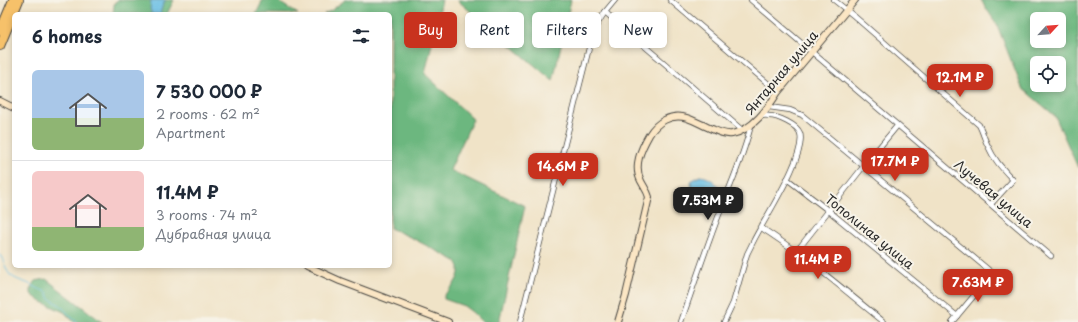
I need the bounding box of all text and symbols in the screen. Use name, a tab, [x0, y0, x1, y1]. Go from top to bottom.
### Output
chip: Buy	[404, 12, 457, 48]
chip: Rent	[465, 12, 524, 48]
chip: Filters	[532, 12, 601, 48]
chip: New	[609, 12, 667, 48]
north arrow	[1030, 12, 1066, 48]
map controls	[1030, 12, 1066, 92]
text: 6 homes	[32, 23, 102, 49]
icon: filters	[350, 25, 372, 47]
street label: Янтарная улица	[740, 25, 822, 118]
button: locate	[1030, 56, 1066, 92]
pin: 12.1M ₽	[923, 64, 997, 98]
text: 12.1M ₽	[936, 67, 984, 86]
text: 7 530 000 ₽	[156, 78, 262, 104]
icon: home	[64, 86, 112, 134]
text: 2 rooms · 62 m²	[156, 104, 260, 123]
text: Apartment	[156, 123, 225, 142]
pin: 17.7M ₽	[858, 148, 932, 182]
text: 17.7M ₽	[871, 151, 919, 170]
pin: 14.6M ₽	[526, 153, 600, 187]
street label: Лучевая улица	[951, 154, 1038, 232]
text: 14.6M ₽	[537, 156, 589, 175]
text: 11.4M ₽	[156, 179, 219, 205]
icon: home	[64, 187, 112, 235]
pin: 7.53M ₽	[671, 187, 745, 221]
street label: Тополиная улица	[821, 189, 919, 273]
text: 7.53M ₽	[682, 190, 734, 209]
text: 3 rooms · 74 m²	[156, 205, 258, 224]
text: Дубравная улица	[156, 224, 271, 243]
pin: 11.4M ₽	[781, 246, 855, 280]
text: 11.4M ₽	[794, 249, 842, 268]
pin: 7.63M ₽	[941, 269, 1015, 303]
text: 7.63M ₽	[952, 272, 1004, 291]

